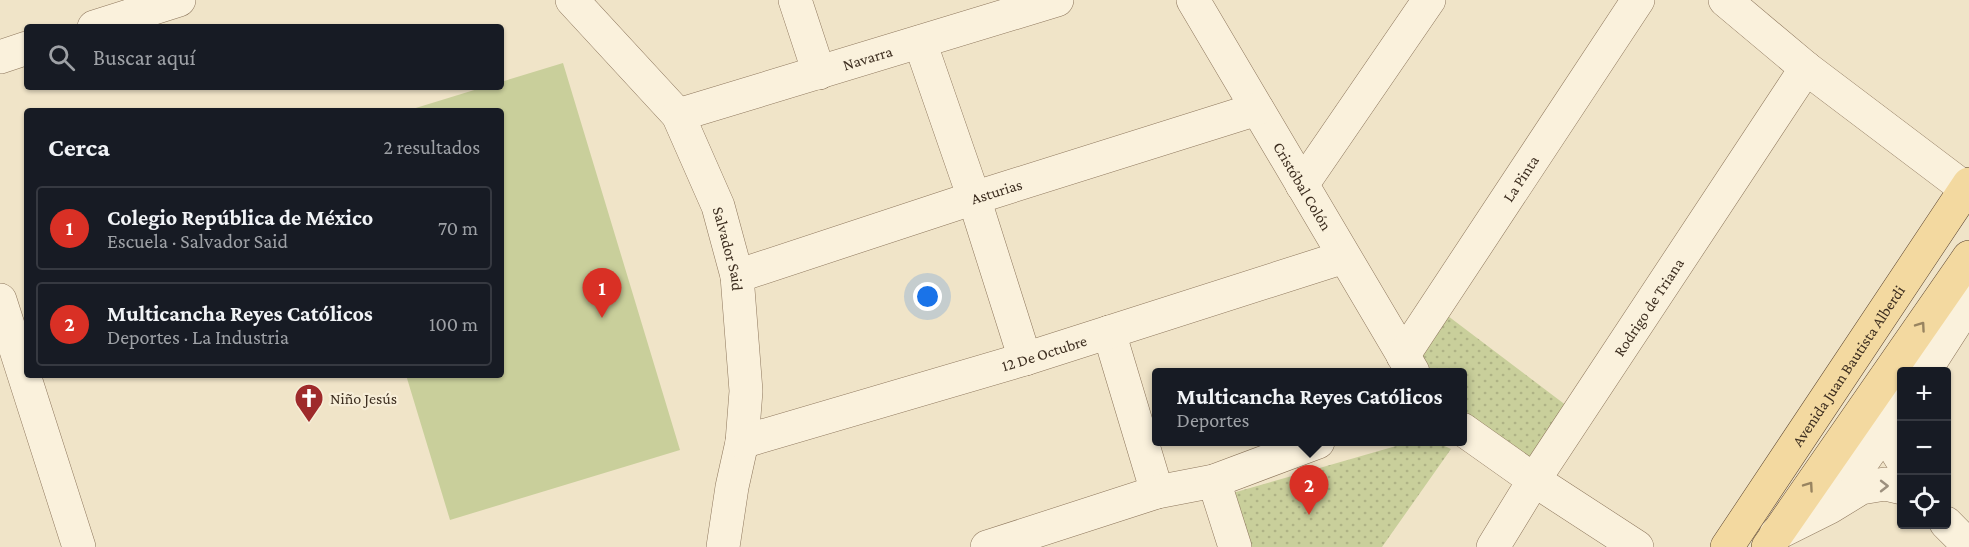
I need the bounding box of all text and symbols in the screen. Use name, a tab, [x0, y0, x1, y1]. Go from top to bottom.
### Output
search box	[24, 24, 504, 90]
icon: search	[45, 41, 78, 74]
street label: Navarra	[841, 42, 895, 73]
text: Buscar aquí	[93, 45, 195, 70]
text: Cerca	[48, 133, 110, 162]
text: 2 resultados	[383, 136, 480, 158]
street label: Cristóbal Colón	[1270, 139, 1336, 233]
street label: La Pinta	[1499, 151, 1542, 205]
street label: Asturias	[969, 175, 1024, 207]
text: Colegio República de México	[107, 205, 373, 230]
street label: Salvador Said	[710, 205, 747, 292]
text: 1	[66, 217, 73, 239]
text: 70 m	[438, 217, 478, 239]
text: Escuela · Salvador Said	[107, 230, 288, 252]
street label: Rodrigo de Triana	[1610, 254, 1687, 359]
pin: 1	[582, 268, 622, 318]
your location	[913, 282, 942, 311]
street label: Avenida Juan Bautista Alberdi	[1788, 282, 1908, 449]
text: Multicancha Reyes Católicos	[107, 301, 373, 326]
text: 2	[64, 313, 75, 335]
text: 100 m	[429, 313, 478, 335]
one-way arrow	[1914, 322, 1925, 333]
text: Deportes · La Industria	[107, 326, 289, 348]
street label: 12 De Octubre	[999, 331, 1089, 374]
map controls	[1897, 367, 1951, 529]
button: +	[1897, 367, 1951, 421]
popup	[1152, 368, 1467, 446]
church icon: Niño Jesús	[293, 382, 325, 424]
text: Multicancha Reyes Católicos	[1177, 384, 1442, 409]
place label: Niño Jesús	[330, 390, 397, 408]
text: Deportes	[1177, 409, 1249, 431]
button: −	[1897, 421, 1951, 475]
pin: 2	[1290, 466, 1328, 515]
button: locate	[1897, 475, 1951, 529]
one-way arrow	[1880, 480, 1889, 492]
one-way arrow	[1802, 482, 1813, 493]

